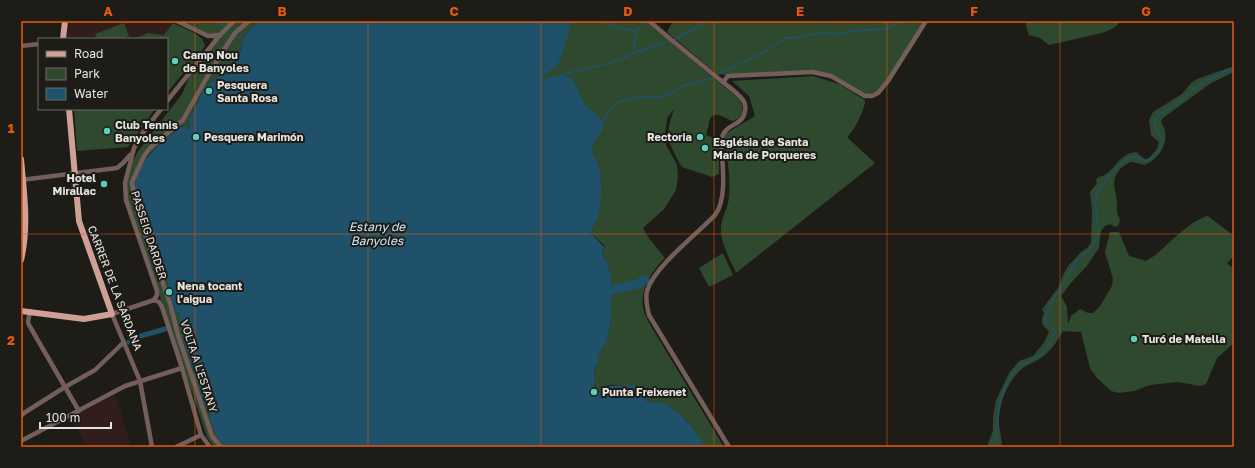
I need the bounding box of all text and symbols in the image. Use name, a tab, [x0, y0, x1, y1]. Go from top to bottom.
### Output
text: A	[103, 3, 113, 19]
text: B	[277, 3, 287, 19]
text: C	[449, 3, 459, 19]
text: D	[623, 3, 633, 19]
text: E	[796, 3, 804, 19]
text: F	[970, 3, 978, 19]
text: G	[1141, 3, 1151, 19]
legend	[38, 38, 168, 110]
text: Road	[74, 46, 103, 61]
place label: Camp Nou de Banyoles	[183, 48, 249, 74]
marker: Camp Nou de Banyoles	[170, 56, 180, 66]
text: Park	[74, 66, 100, 81]
place label: Pesquera Santa Rosa	[217, 78, 278, 104]
text: Water	[74, 86, 108, 101]
marker: Pesquera Santa Rosa	[204, 86, 214, 96]
place label: Club Tennis Banyoles	[115, 118, 178, 144]
text: 1	[8, 120, 15, 136]
marker: Club Tennis Banyoles	[102, 126, 112, 136]
place label: Pesquera Marimón	[204, 130, 304, 143]
place label: Rectoria	[647, 130, 692, 143]
marker: Pesquera Marimón	[191, 132, 201, 142]
marker: Rectoria	[695, 132, 705, 142]
place label: Església de Santa Maria de Porqueres	[713, 135, 816, 161]
marker: Església de Santa Maria de Porqueres	[700, 143, 710, 153]
place label: Hotel Mirallac	[53, 171, 97, 197]
marker: Hotel Mirallac	[99, 179, 109, 189]
street label: PASSEIG DARDER	[129, 189, 170, 281]
water label: Estany de Banyoles	[349, 219, 406, 248]
street label: CARRER DE LA SARDANA	[86, 224, 146, 353]
place label: Nena tocant l'aigua	[177, 279, 243, 305]
marker: Nena tocant l'aigua	[164, 287, 174, 297]
street label: VOLTA A L'ESTANY	[178, 318, 221, 414]
text: 2	[7, 332, 15, 348]
place label: Turó de Matella	[1142, 332, 1226, 345]
marker: Turó de Matella	[1129, 334, 1139, 344]
place label: Punta Freixenet	[602, 385, 687, 398]
marker: Punta Freixenet	[589, 387, 599, 397]
scale bar	[40, 404, 111, 430]
text: 100 m	[46, 410, 80, 425]

